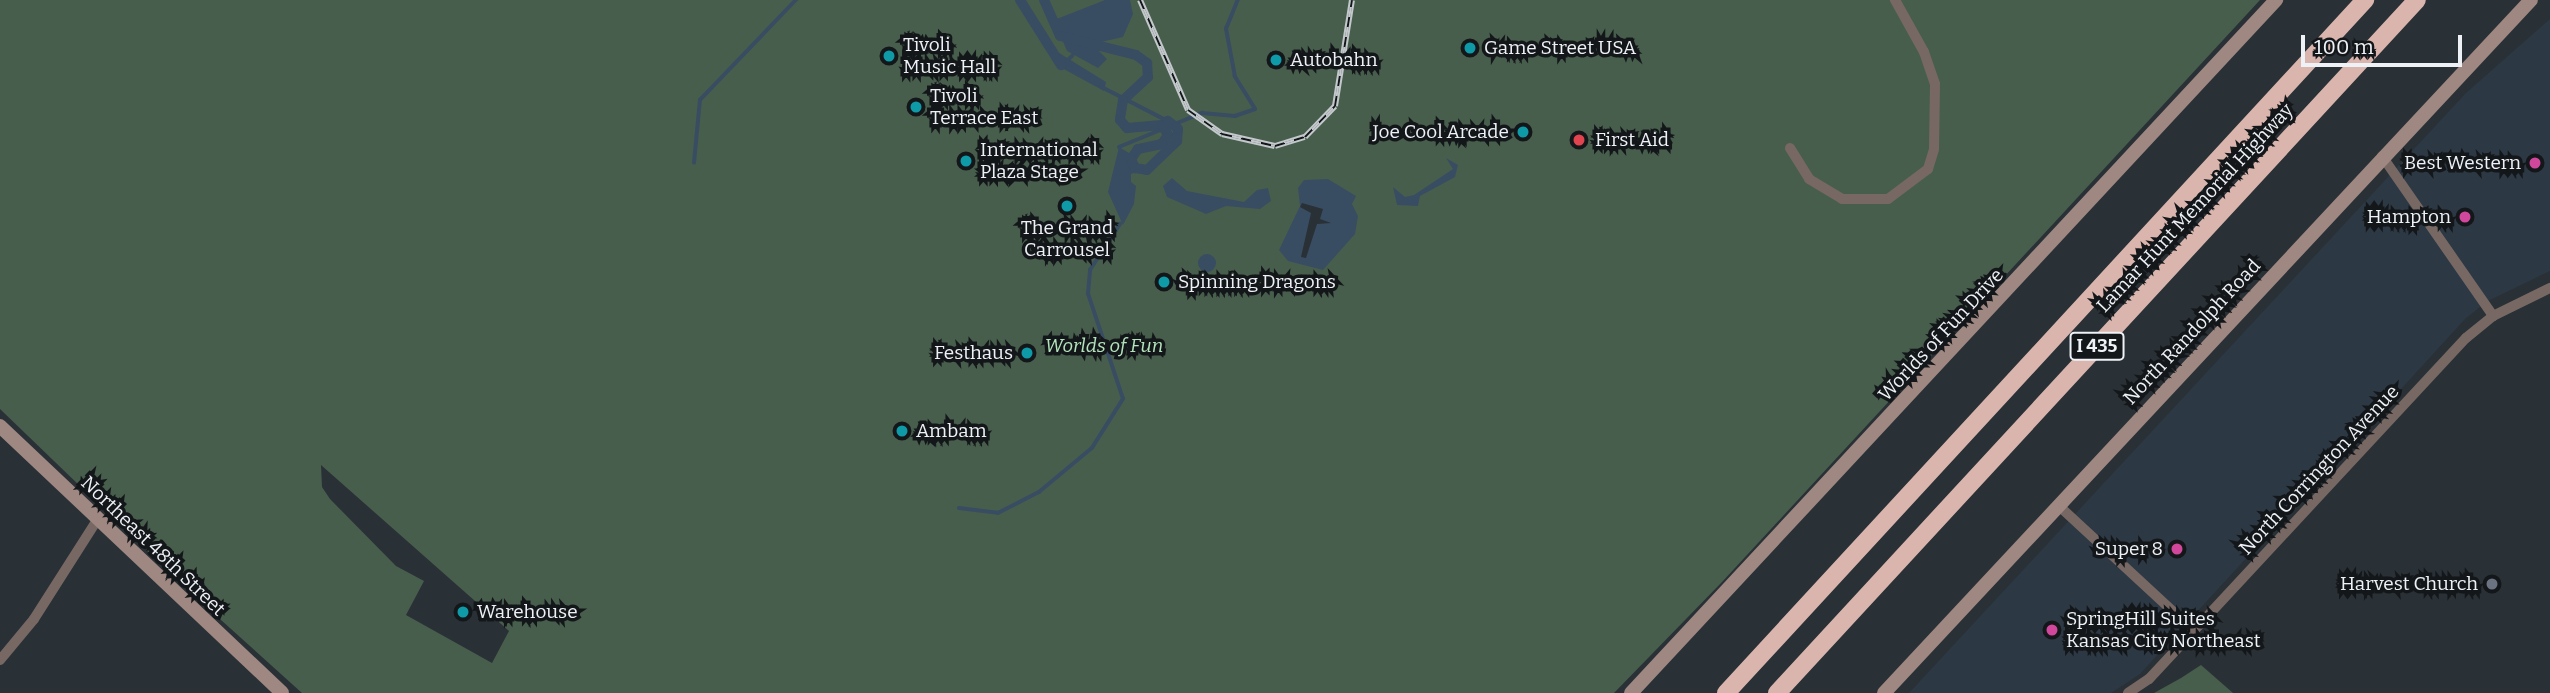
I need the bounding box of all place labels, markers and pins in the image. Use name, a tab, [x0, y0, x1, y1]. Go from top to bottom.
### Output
place label: Tivoli Music Hall	[903, 34, 996, 78]
place label: Game Street USA	[1484, 37, 1636, 59]
marker: Game Street USA	[1462, 40, 1478, 56]
marker: Tivoli Music Hall	[881, 48, 897, 64]
place label: Autobahn	[1290, 49, 1377, 71]
marker: Autobahn	[1268, 52, 1284, 68]
place label: Tivoli Terrace East	[930, 85, 1038, 129]
marker: Tivoli Terrace East	[908, 99, 924, 115]
place label: Joe Cool Arcade	[1372, 121, 1509, 143]
marker: Joe Cool Arcade	[1515, 124, 1531, 140]
place label: First Aid	[1595, 129, 1669, 151]
marker: First Aid	[1569, 130, 1589, 150]
place label: International Plaza Stage	[980, 139, 1098, 183]
place label: Best Western	[2404, 152, 2521, 174]
marker: International Plaza Stage	[958, 153, 974, 169]
marker: Best Western	[2527, 155, 2543, 171]
marker: The Grand Carrousel	[1059, 198, 1075, 214]
place label: Hampton	[2367, 206, 2451, 228]
marker: Hampton	[2457, 209, 2473, 225]
place label: The Grand Carrousel	[1021, 217, 1113, 261]
place label: Spinning Dragons	[1178, 271, 1336, 293]
marker: Spinning Dragons	[1156, 274, 1172, 290]
place label: Festhaus	[934, 342, 1013, 364]
marker: Festhaus	[1019, 345, 1035, 361]
place label: Ambam	[916, 420, 987, 442]
marker: Ambam	[894, 423, 910, 439]
place label: Super 8	[2095, 538, 2163, 560]
marker: Super 8	[2169, 541, 2185, 557]
place label: Harvest Church	[2340, 573, 2478, 595]
marker: Harvest Church	[2484, 576, 2500, 592]
place label: Warehouse	[477, 601, 578, 623]
marker: Warehouse	[455, 604, 471, 620]
place label: SpringHill Suites Kansas City Northeast	[2066, 608, 2261, 652]
marker: SpringHill Suites Kansas City Northeast	[2044, 622, 2060, 638]

